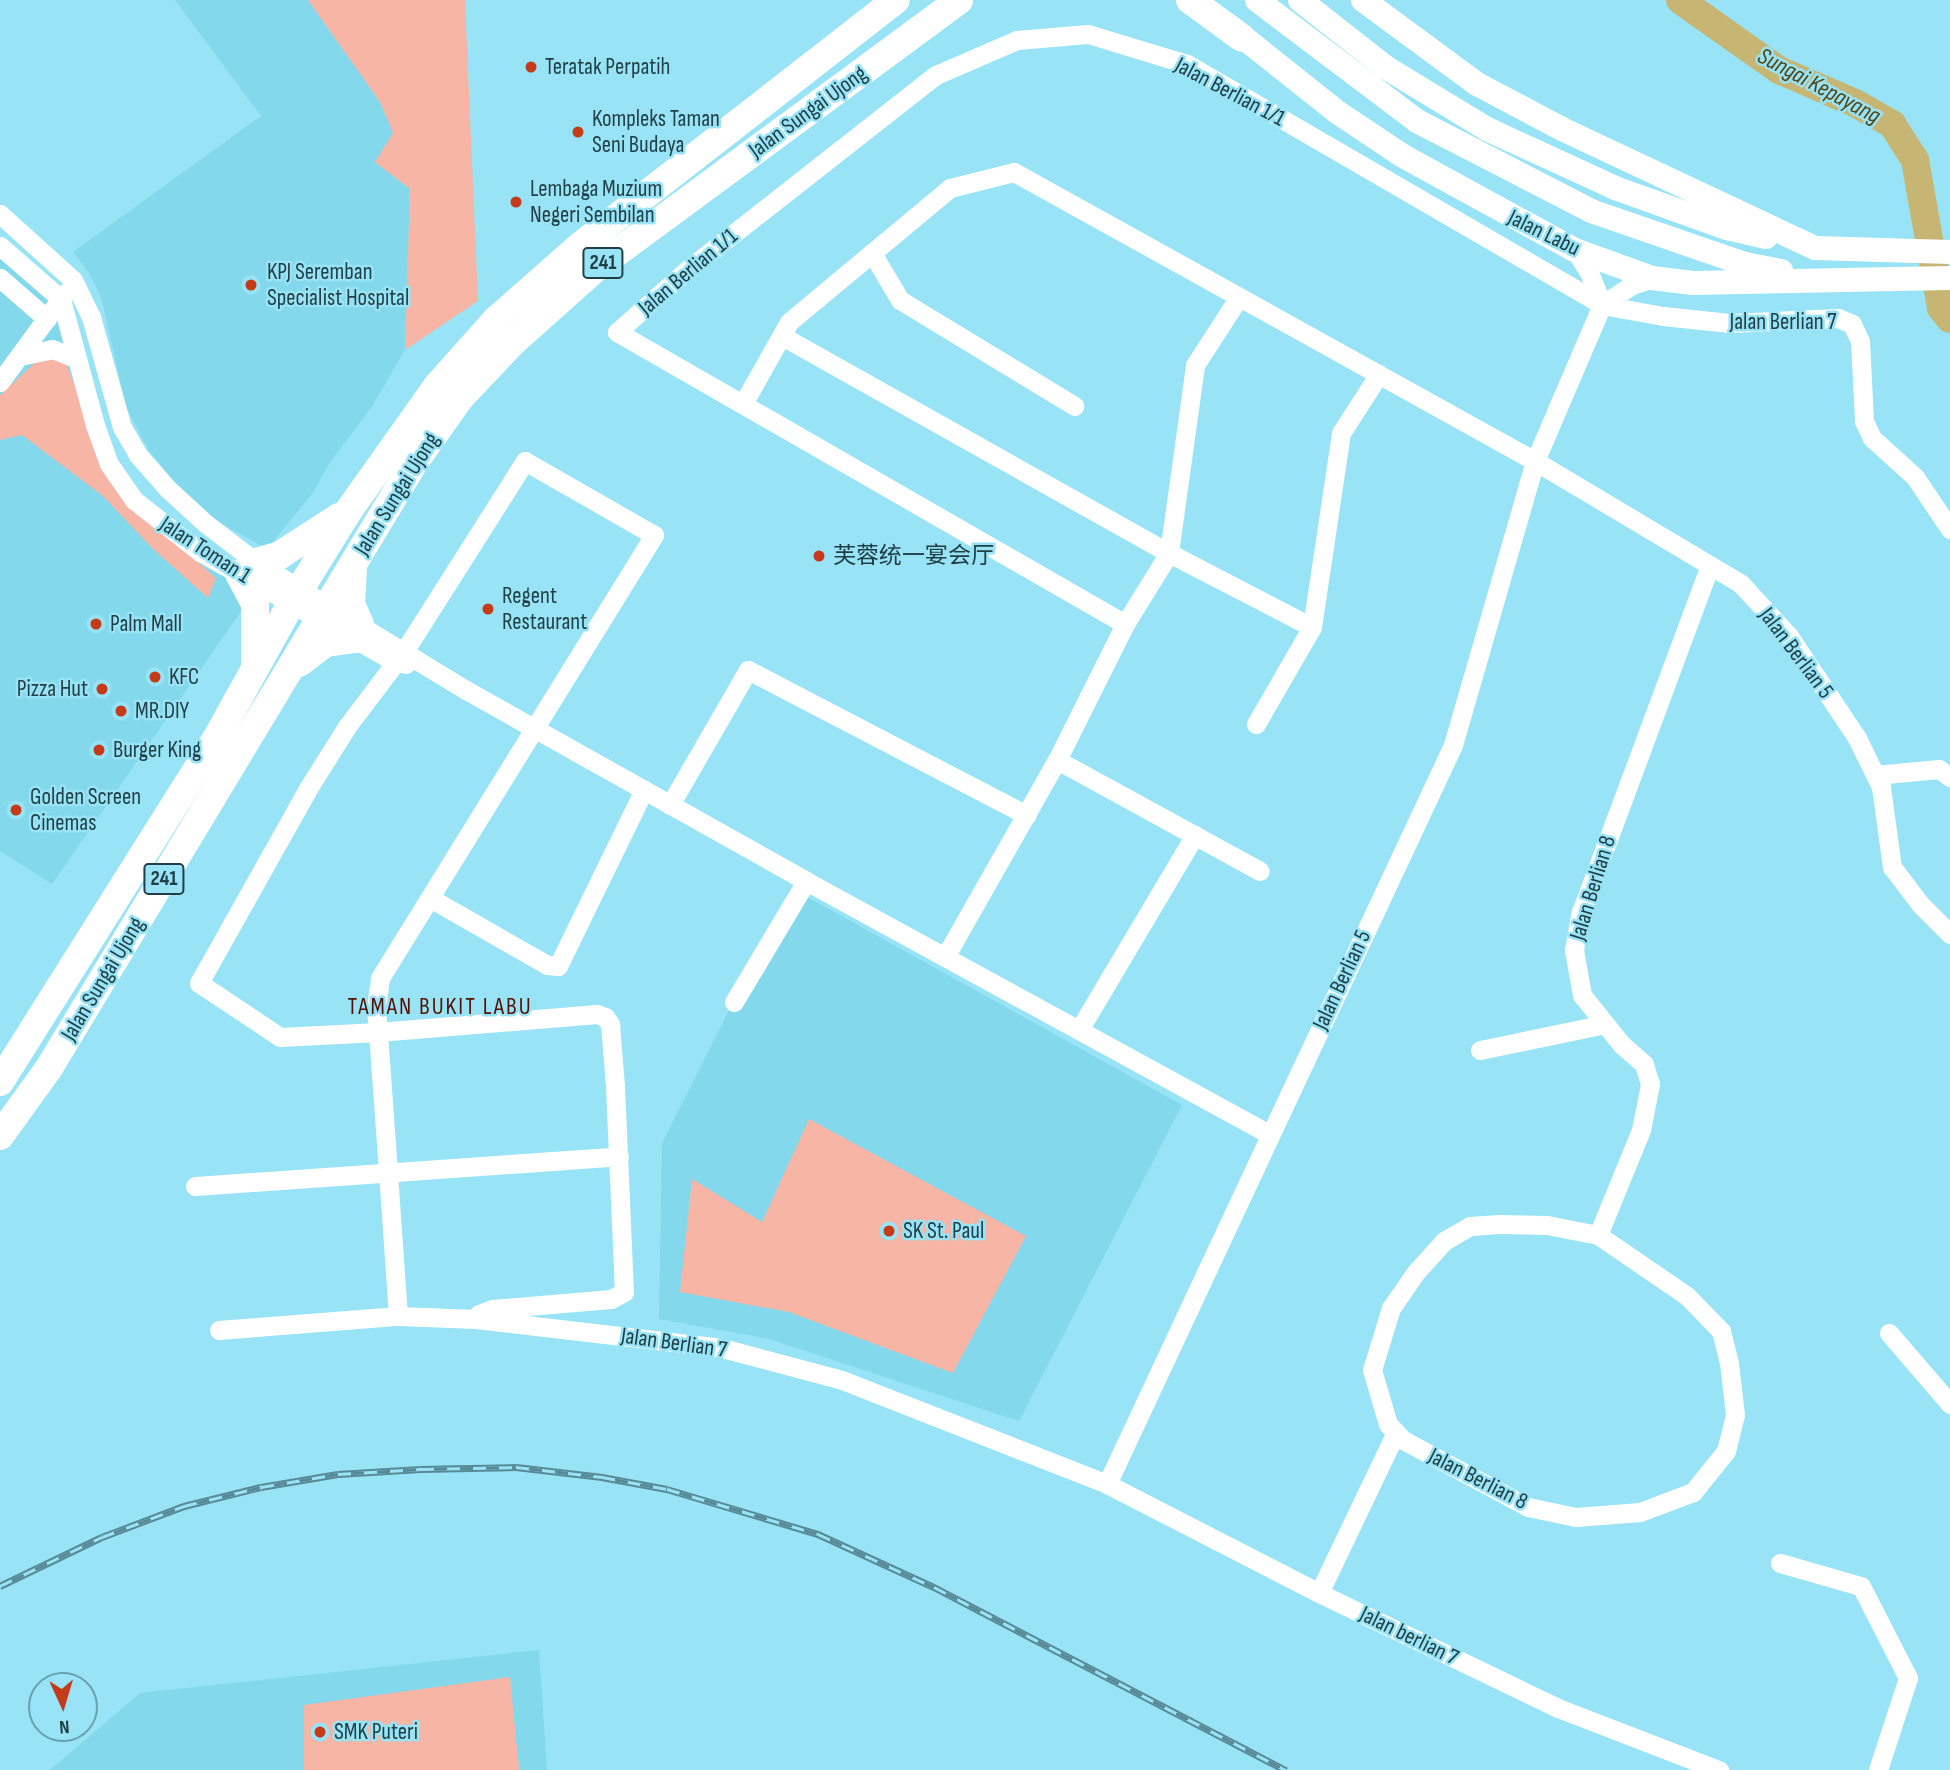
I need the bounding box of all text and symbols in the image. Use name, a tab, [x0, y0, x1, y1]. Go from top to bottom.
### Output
water label: Sungai Kepayang	[1753, 42, 1885, 130]
street label: Jalan Berlian 1/1	[1170, 51, 1290, 133]
place label: Teratak Perpatih	[545, 53, 670, 81]
marker: Teratak Perpatih	[523, 59, 539, 75]
street label: Jalan Sungai Ujong	[744, 60, 872, 164]
place label: Kompleks Taman Seni Budaya	[592, 105, 720, 159]
marker: Kompleks Taman Seni Budaya	[570, 124, 586, 140]
place label: Lembaga Muzium Negeri Sembilan	[530, 175, 662, 229]
marker: Lembaga Muzium Negeri Sembilan	[508, 194, 524, 210]
street label: Jalan Labu	[1503, 204, 1585, 262]
street label: Jalan Berlian 1/1	[633, 223, 743, 321]
road number: 241	[582, 246, 624, 280]
place label: KPJ Seremban Specialist Hospital	[267, 258, 409, 312]
marker: KPJ Seremban Specialist Hospital	[241, 275, 261, 295]
street label: Jalan Berlian 7	[1730, 308, 1836, 336]
street label: Jalan Sungai Ujong	[348, 428, 446, 560]
street label: Jalan Toman 1	[154, 510, 256, 590]
place label: 芙蓉统一宴会厅	[833, 542, 994, 570]
marker: 芙蓉统一宴会厅	[811, 548, 827, 564]
place label: Regent Restaurant	[502, 582, 587, 636]
marker: Regent Restaurant	[480, 601, 496, 617]
street label: Jalan Berlian 5	[1753, 602, 1839, 704]
place label: Palm Mall	[110, 610, 182, 638]
marker: Palm Mall	[88, 616, 104, 632]
place label: KFC	[169, 663, 199, 691]
marker: KFC	[147, 669, 163, 685]
place label: Pizza Hut	[17, 675, 88, 703]
marker: Pizza Hut	[94, 681, 110, 697]
place label: MR.DIY	[135, 697, 189, 725]
marker: MR.DIY	[113, 703, 129, 719]
place label: Burger King	[113, 736, 201, 764]
marker: Burger King	[91, 742, 107, 758]
place label: Golden Screen Cinemas	[30, 783, 141, 837]
marker: Golden Screen Cinemas	[8, 802, 24, 818]
street label: Jalan Berlian 8	[1564, 832, 1622, 944]
road number: 241	[143, 862, 185, 896]
street label: Jalan Sungai Ujong	[55, 912, 151, 1046]
street label: Jalan Berlian 5	[1307, 926, 1377, 1034]
district label: TAMAN BUKIT LABU	[349, 993, 531, 1021]
place label: SK St. Paul	[903, 1217, 984, 1245]
marker: SK St. Paul	[881, 1223, 897, 1239]
street label: Jalan Berlian 7	[619, 1322, 729, 1364]
street label: Jalan Berlian 8	[1424, 1442, 1532, 1516]
street label: Jalan berlian 7	[1355, 1600, 1463, 1672]
north arrow	[28, 1672, 98, 1742]
text: N	[58, 1715, 70, 1738]
place label: SMK Puteri	[334, 1718, 418, 1746]
marker: SMK Puteri	[312, 1724, 328, 1740]

